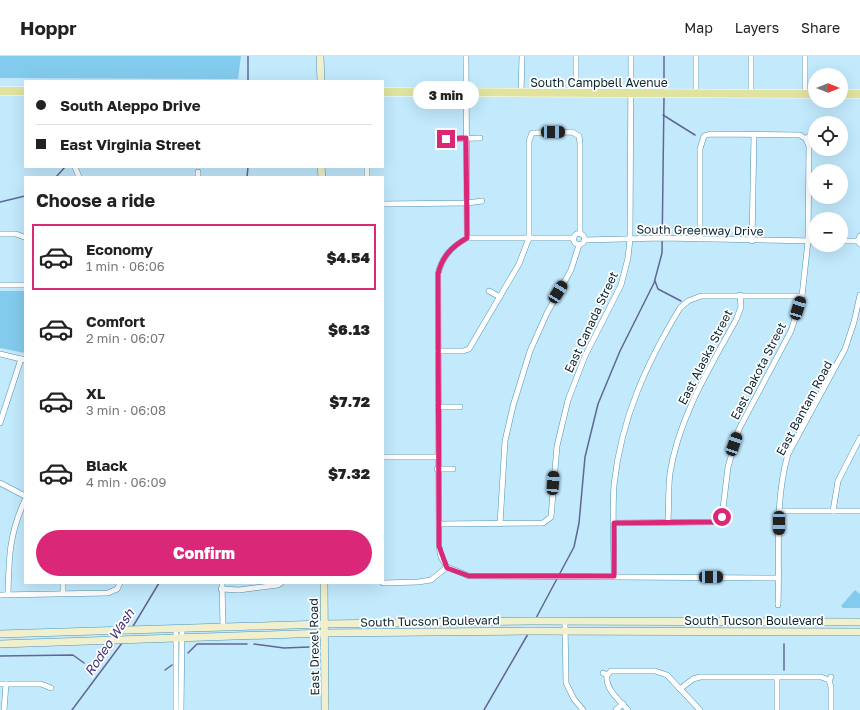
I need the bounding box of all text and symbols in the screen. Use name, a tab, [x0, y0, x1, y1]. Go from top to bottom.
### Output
text: Hoppr	[20, 16, 77, 39]
text: Map	[684, 19, 713, 36]
text: Layers	[735, 19, 779, 36]
text: Share	[801, 19, 840, 36]
north arrow	[808, 68, 848, 108]
map controls	[808, 68, 848, 252]
street label: South Campbell Avenue	[530, 75, 668, 90]
callout: 3 min	[413, 81, 479, 109]
text: 3 min	[429, 87, 463, 103]
text: South Aleppo Drive	[60, 96, 201, 114]
button: locate	[808, 116, 848, 156]
car	[541, 126, 565, 138]
route end	[437, 130, 455, 148]
text: East Virginia Street	[60, 135, 201, 153]
button: +	[808, 164, 848, 204]
text: Choose a ride	[36, 189, 155, 211]
button: −	[808, 212, 848, 252]
street label: South Greenway Drive	[636, 221, 764, 239]
icon: car	[38, 239, 74, 275]
text: Economy	[86, 240, 153, 258]
text: $4.54	[326, 248, 370, 266]
text: 1 min · 06:06	[86, 258, 165, 274]
street label: East Canada Street	[561, 269, 621, 375]
car	[547, 279, 569, 305]
car	[789, 295, 807, 321]
street label: East Alaska Street	[675, 307, 736, 407]
icon: car	[38, 311, 74, 347]
text: Comfort	[86, 312, 145, 330]
text: $6.13	[328, 320, 370, 338]
street label: East Dakota Street	[727, 320, 789, 422]
text: 2 min · 06:07	[86, 330, 165, 346]
street label: East Bantam Road	[773, 358, 835, 458]
icon: car	[38, 383, 74, 419]
text: XL	[86, 384, 105, 402]
text: $7.72	[329, 392, 370, 410]
text: 3 min · 06:08	[86, 402, 166, 418]
car	[724, 431, 744, 457]
icon: car	[38, 455, 74, 491]
text: Black	[86, 456, 128, 474]
text: $7.32	[328, 464, 370, 482]
car	[546, 471, 560, 495]
text: 4 min · 06:09	[86, 474, 166, 490]
route start	[713, 508, 731, 526]
car	[773, 511, 785, 535]
button: Confirm	[36, 530, 372, 576]
car	[699, 571, 723, 583]
street label: East Drexel Road	[306, 598, 322, 696]
water label: Rodeo Wash	[81, 605, 138, 679]
street label: South Tucson Boulevard	[360, 612, 500, 630]
street label: South Tucson Boulevard	[684, 613, 824, 628]

